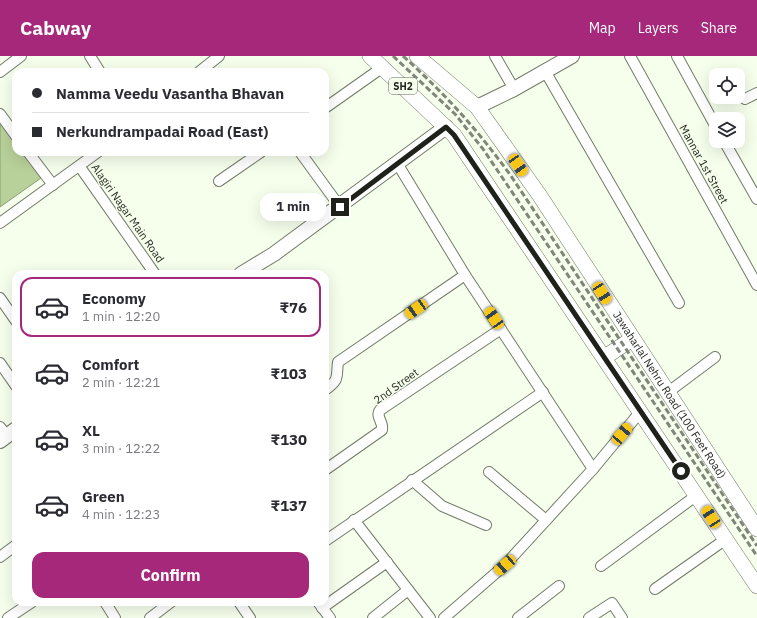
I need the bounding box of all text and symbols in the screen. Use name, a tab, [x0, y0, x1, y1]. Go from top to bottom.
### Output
text: Cabway	[20, 16, 91, 40]
text: Map	[589, 19, 616, 37]
text: Layers	[638, 19, 679, 37]
text: Share	[701, 19, 737, 37]
map controls	[709, 68, 745, 148]
button: locate	[709, 68, 745, 104]
road number: SH2	[389, 78, 417, 94]
text: Namma Veedu Vasantha Bhavan	[56, 84, 284, 103]
button: layers	[709, 112, 745, 148]
text: Nerkundrampadai Road (East)	[56, 122, 268, 141]
street label: Mannar 1st Street	[676, 122, 732, 206]
car	[506, 152, 530, 178]
street label: Alagiri Nagar Main Road	[89, 161, 167, 265]
callout: 1 min	[260, 193, 326, 221]
text: 1 min	[276, 198, 310, 215]
route end	[331, 198, 349, 216]
car	[590, 280, 614, 306]
icon: car	[34, 289, 70, 325]
text: Economy	[82, 289, 146, 308]
car	[403, 297, 429, 321]
text: ₹76	[280, 298, 307, 317]
car	[482, 305, 506, 331]
text: 1 min · 12:20	[82, 308, 160, 325]
street label: Jawaharlal Nehru Road (100 Feet Road)	[610, 308, 729, 481]
icon: car	[34, 355, 70, 391]
text: Comfort	[82, 355, 139, 374]
text: ₹103	[271, 364, 307, 383]
street label: 2nd Street	[371, 365, 421, 407]
text: 2 min · 12:21	[82, 374, 160, 391]
icon: car	[34, 421, 70, 457]
text: XL	[82, 421, 100, 440]
car	[610, 421, 634, 447]
text: ₹130	[271, 430, 307, 449]
text: 3 min · 12:22	[82, 440, 160, 457]
route start	[672, 462, 690, 480]
icon: car	[34, 487, 70, 523]
text: Green	[82, 487, 125, 506]
text: ₹137	[271, 496, 307, 515]
car	[699, 504, 723, 530]
text: 4 min · 12:23	[82, 506, 160, 523]
button: Confirm	[32, 552, 309, 598]
car	[492, 553, 518, 577]

